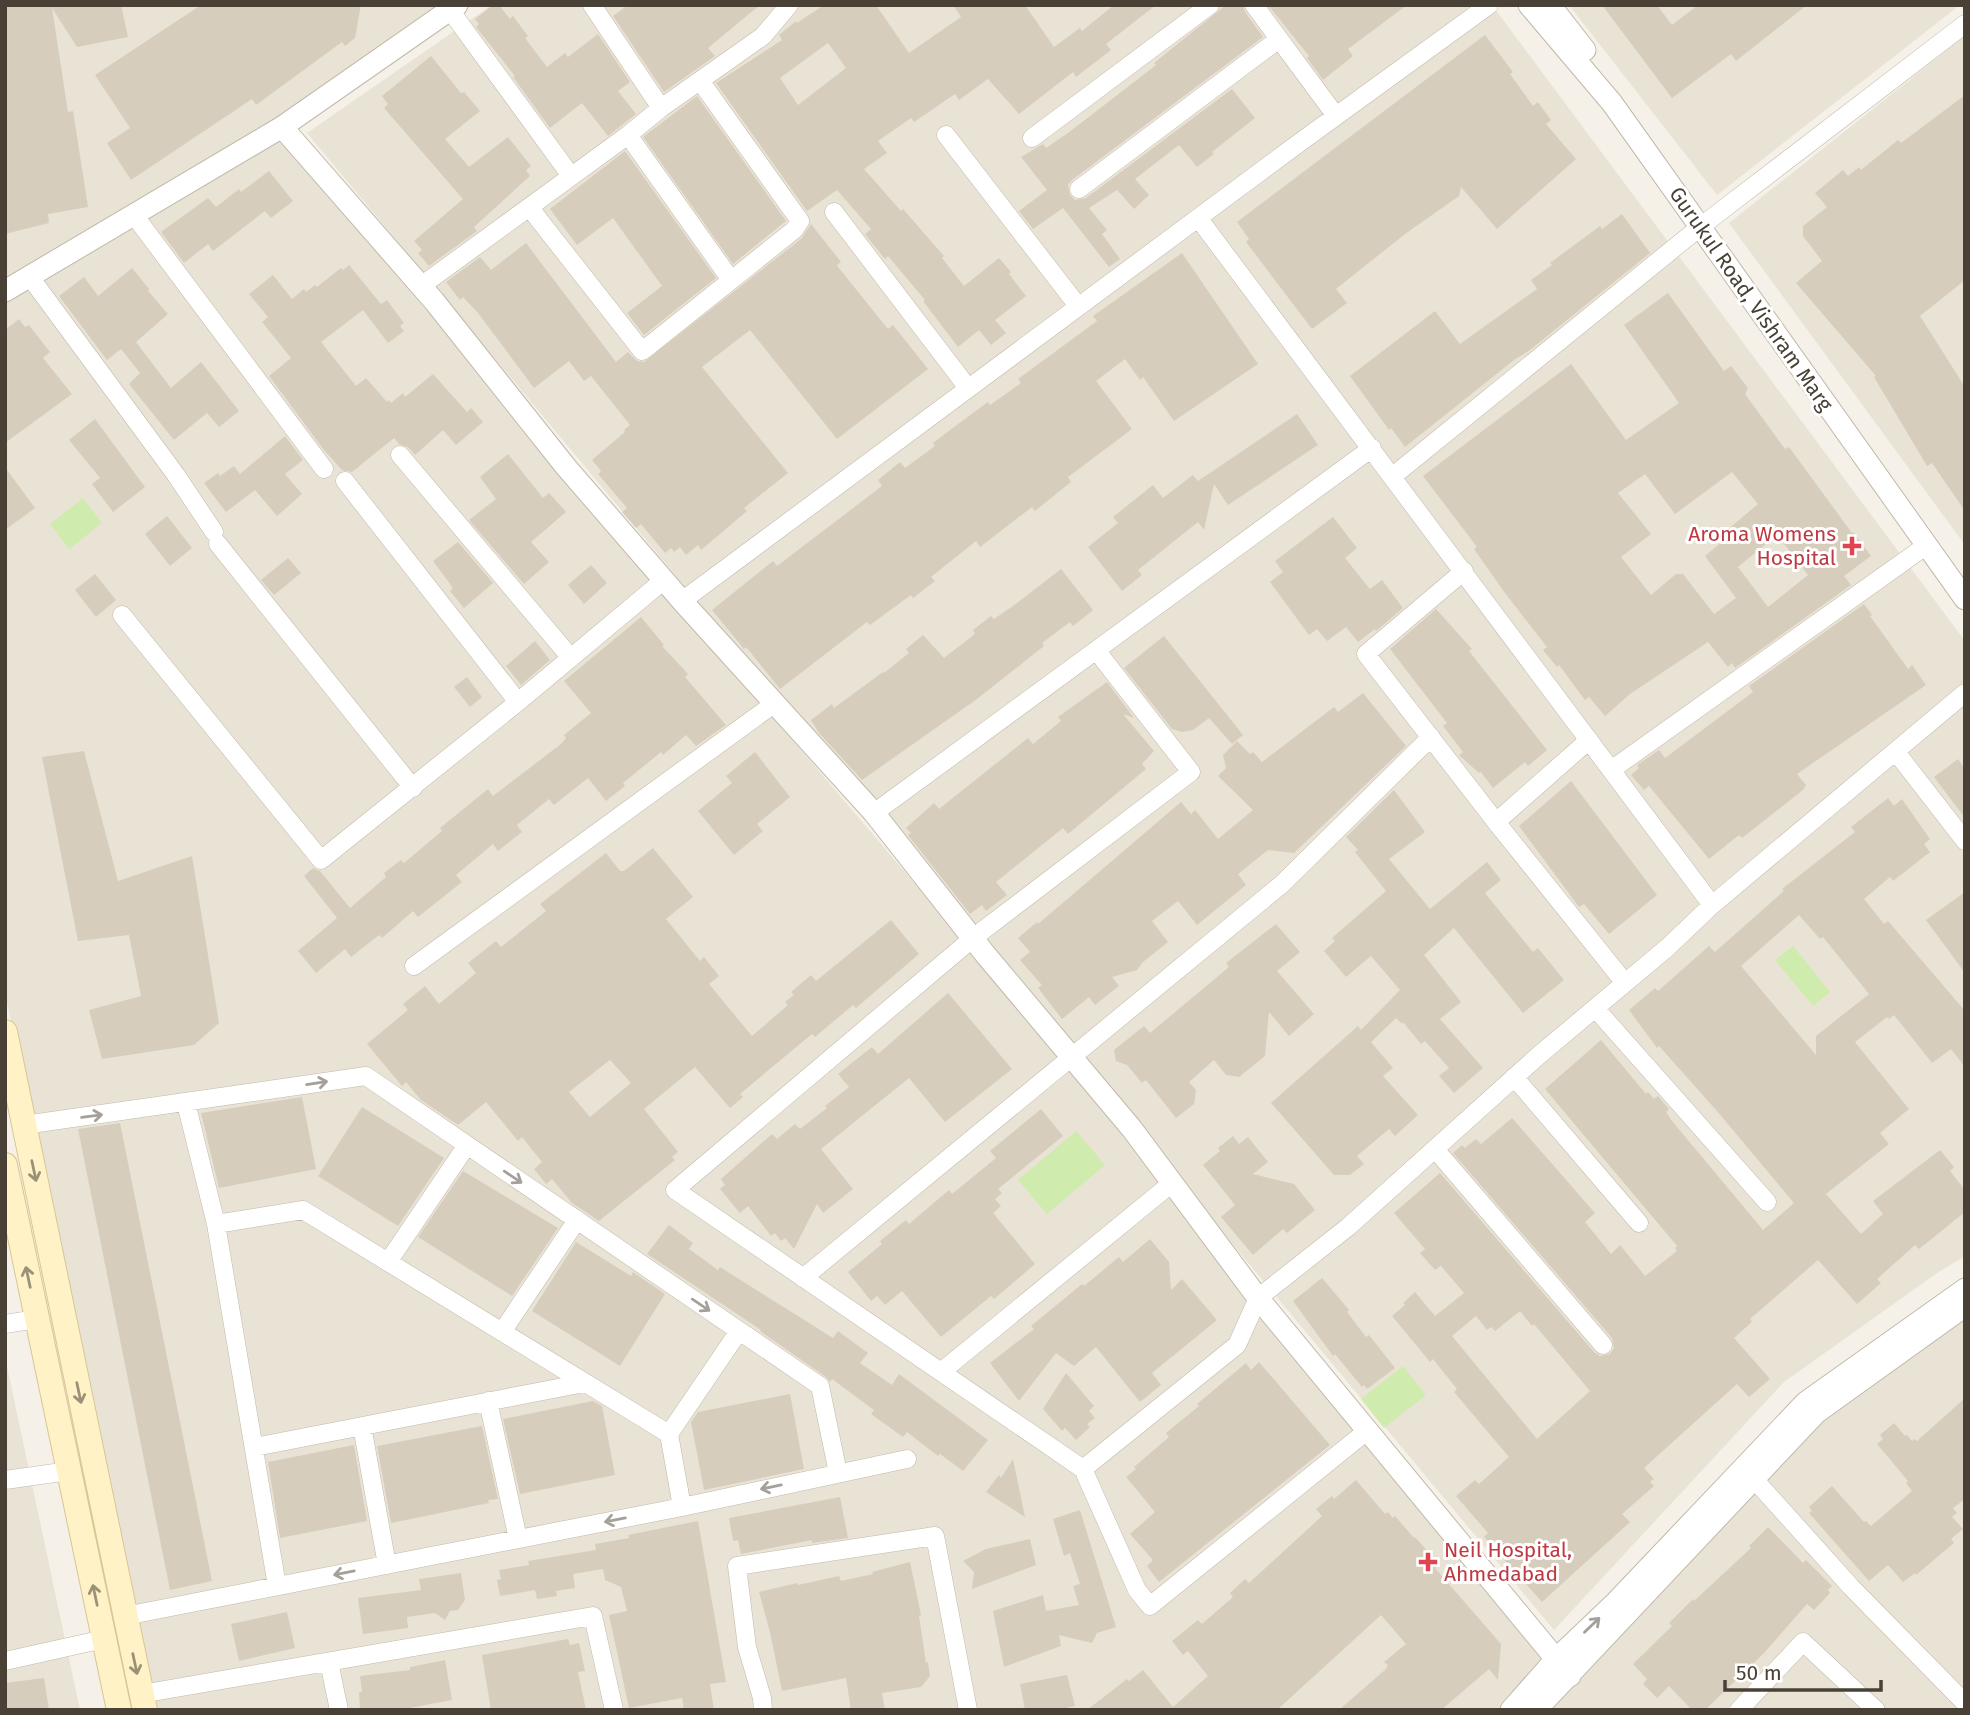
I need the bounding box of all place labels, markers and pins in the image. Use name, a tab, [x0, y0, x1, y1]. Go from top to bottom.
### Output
place label: Aroma Womens Hospital	[1688, 521, 1836, 571]
marker: Aroma Womens Hospital	[1842, 536, 1862, 556]
place label: Neil Hospital, Ahmedabad	[1444, 1537, 1572, 1587]
marker: Neil Hospital, Ahmedabad	[1418, 1552, 1438, 1572]

